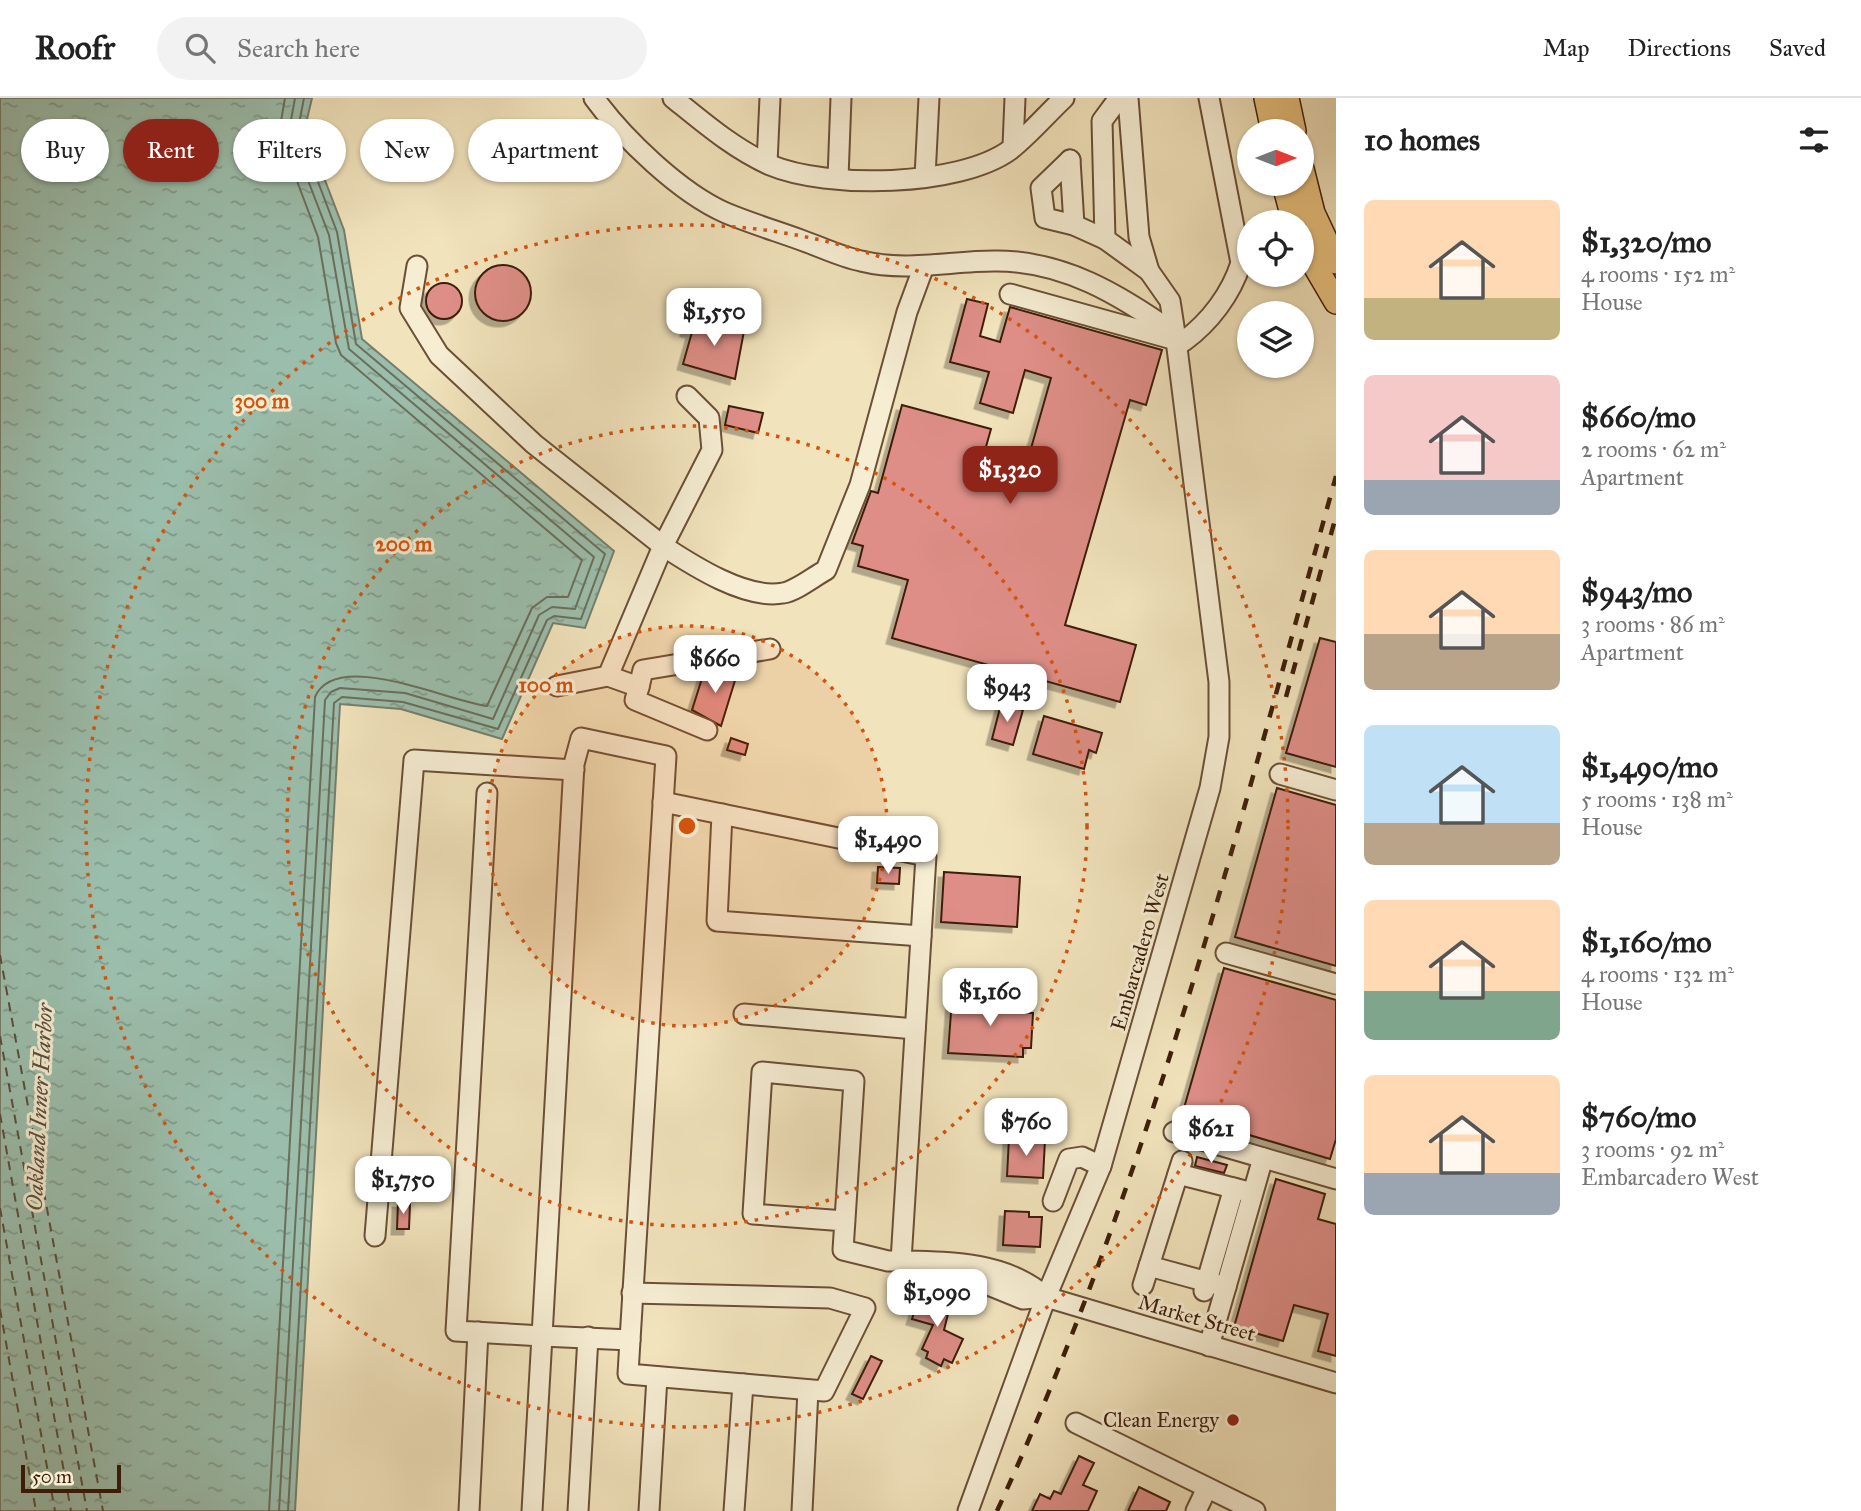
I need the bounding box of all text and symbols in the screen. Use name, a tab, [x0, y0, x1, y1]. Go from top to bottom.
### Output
search box	[157, 17, 647, 80]
text: Roofr	[35, 28, 115, 68]
icon: search	[181, 29, 219, 67]
text: Search here	[237, 32, 360, 64]
text: Map	[1543, 33, 1590, 63]
text: Directions	[1628, 33, 1731, 63]
text: Saved	[1769, 33, 1826, 63]
chip: Buy	[21, 119, 109, 182]
chip: Rent	[123, 119, 219, 182]
chip: Filters	[233, 119, 346, 182]
chip: New	[360, 119, 454, 182]
chip: Apartment	[468, 119, 623, 182]
north arrow	[1237, 119, 1314, 196]
map controls	[1237, 119, 1314, 378]
icon: filters	[1795, 121, 1833, 159]
text: 10 homes	[1364, 122, 1480, 158]
button: locate	[1237, 210, 1314, 287]
text: $1,320/mo	[1581, 224, 1711, 260]
icon: home	[1420, 228, 1504, 312]
text: 4 rooms · 152 m²	[1581, 260, 1735, 288]
pin: $1,550	[657, 288, 771, 348]
text: House	[1581, 288, 1643, 316]
text: $1,550	[682, 297, 746, 325]
button: layers	[1237, 301, 1314, 378]
text: 300 m	[234, 388, 290, 414]
text: $660/mo	[1581, 399, 1696, 435]
icon: home	[1420, 403, 1504, 487]
text: 2 rooms · 62 m²	[1581, 435, 1726, 463]
pin: $1,320	[953, 446, 1067, 506]
text: $1,320	[979, 455, 1041, 483]
text: Apartment	[1581, 463, 1684, 491]
text: 200 m	[376, 531, 433, 557]
text: $943/mo	[1581, 574, 1692, 610]
icon: home	[1420, 578, 1504, 662]
text: 3 rooms · 86 m²	[1581, 610, 1725, 638]
pin: $660	[674, 636, 756, 695]
text: Apartment	[1581, 638, 1684, 666]
text: $660	[690, 644, 740, 672]
pin: $943	[966, 664, 1048, 724]
text: 100 m	[519, 672, 574, 698]
text: $943	[983, 673, 1031, 701]
text: $1,490/mo	[1581, 749, 1718, 785]
icon: home	[1420, 753, 1504, 837]
text: 5 rooms · 138 m²	[1581, 785, 1733, 813]
text: House	[1581, 813, 1643, 841]
centre of rings	[675, 814, 699, 838]
pin: $1,490	[831, 816, 945, 876]
text: $1,490	[854, 825, 922, 853]
street label: Embarcadero West	[1105, 870, 1175, 1034]
text: $1,160/mo	[1581, 924, 1712, 960]
icon: home	[1420, 928, 1504, 1012]
text: 4 rooms · 132 m²	[1581, 960, 1734, 988]
pin: $1,160	[933, 968, 1047, 1028]
text: $1,160	[958, 977, 1022, 1005]
text: House	[1581, 988, 1643, 1016]
water label: Oakland Inner Harbor	[20, 1001, 58, 1212]
pin: $760	[985, 1098, 1067, 1158]
text: $760/mo	[1581, 1099, 1696, 1135]
icon: home	[1420, 1103, 1504, 1187]
pin: $621	[1170, 1105, 1252, 1165]
text: $760	[1000, 1107, 1052, 1135]
text: $621	[1188, 1114, 1234, 1142]
text: 3 rooms · 92 m²	[1581, 1135, 1724, 1163]
pin: $1,750	[346, 1156, 460, 1216]
text: Embarcadero West	[1581, 1163, 1759, 1191]
text: $1,750	[371, 1165, 435, 1193]
pin: $1,090	[880, 1270, 994, 1329]
text: $1,090	[903, 1278, 971, 1306]
street label: Market Street	[1135, 1289, 1259, 1347]
place label: Clean Energy	[1103, 1407, 1220, 1433]
marker: Clean Energy	[1225, 1412, 1241, 1428]
scale bar	[21, 1462, 121, 1494]
text: 50 m	[32, 1465, 72, 1488]

